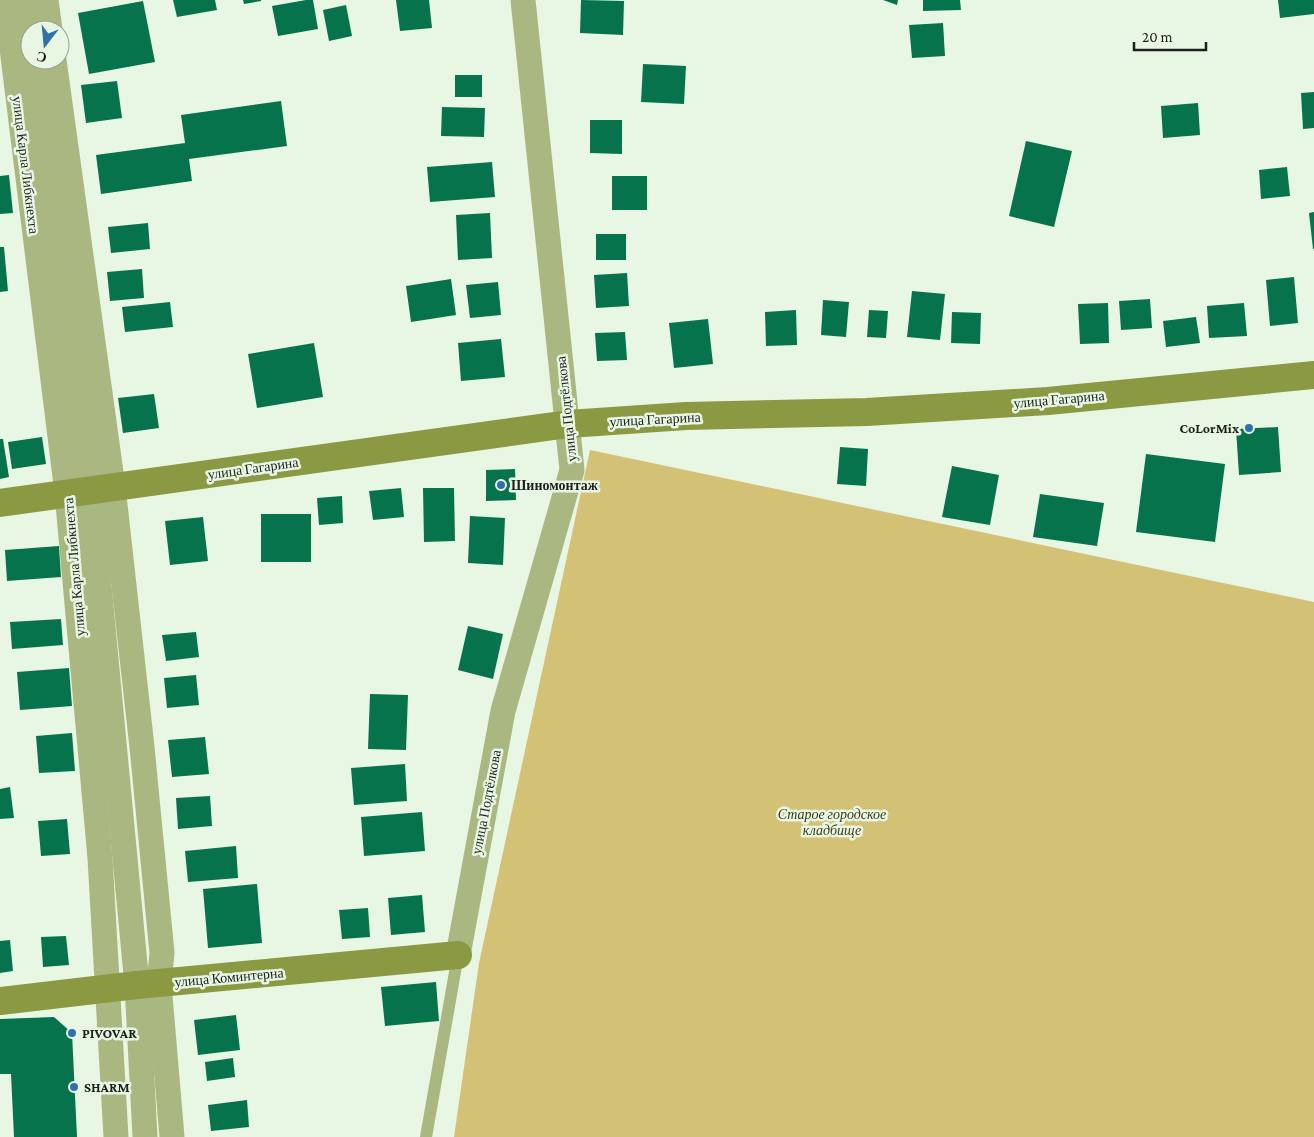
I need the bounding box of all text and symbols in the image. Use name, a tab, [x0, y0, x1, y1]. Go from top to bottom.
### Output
north arrow	[20, 20, 70, 70]
scale bar	[1134, 20, 1206, 52]
text: 20 m	[1142, 29, 1173, 45]
text: С	[34, 48, 48, 67]
street label: улица Карла Либкнехта	[10, 95, 42, 236]
street label: улица Подтёлкова	[552, 355, 580, 463]
street label: улица Гагарина	[1013, 387, 1106, 411]
street label: улица Гагарина	[609, 409, 702, 429]
place label: CoLorMix	[1180, 420, 1240, 436]
marker: CoLorMix	[1243, 422, 1255, 434]
street label: улица Гагарина	[207, 454, 300, 482]
place label: Шиномонтаж	[511, 477, 599, 493]
marker: Шиномонтаж	[495, 479, 507, 491]
street label: улица Карла Либкнехта	[60, 496, 88, 637]
street label: улица Подтёлкова	[468, 748, 504, 856]
park label: Старое городское кладбище	[778, 806, 886, 838]
street label: улица Коминтерна	[174, 964, 285, 990]
place label: PIVOVAR	[82, 1025, 137, 1041]
marker: PIVOVAR	[66, 1027, 78, 1039]
place label: SHARM	[84, 1079, 130, 1095]
marker: SHARM	[68, 1081, 80, 1093]

